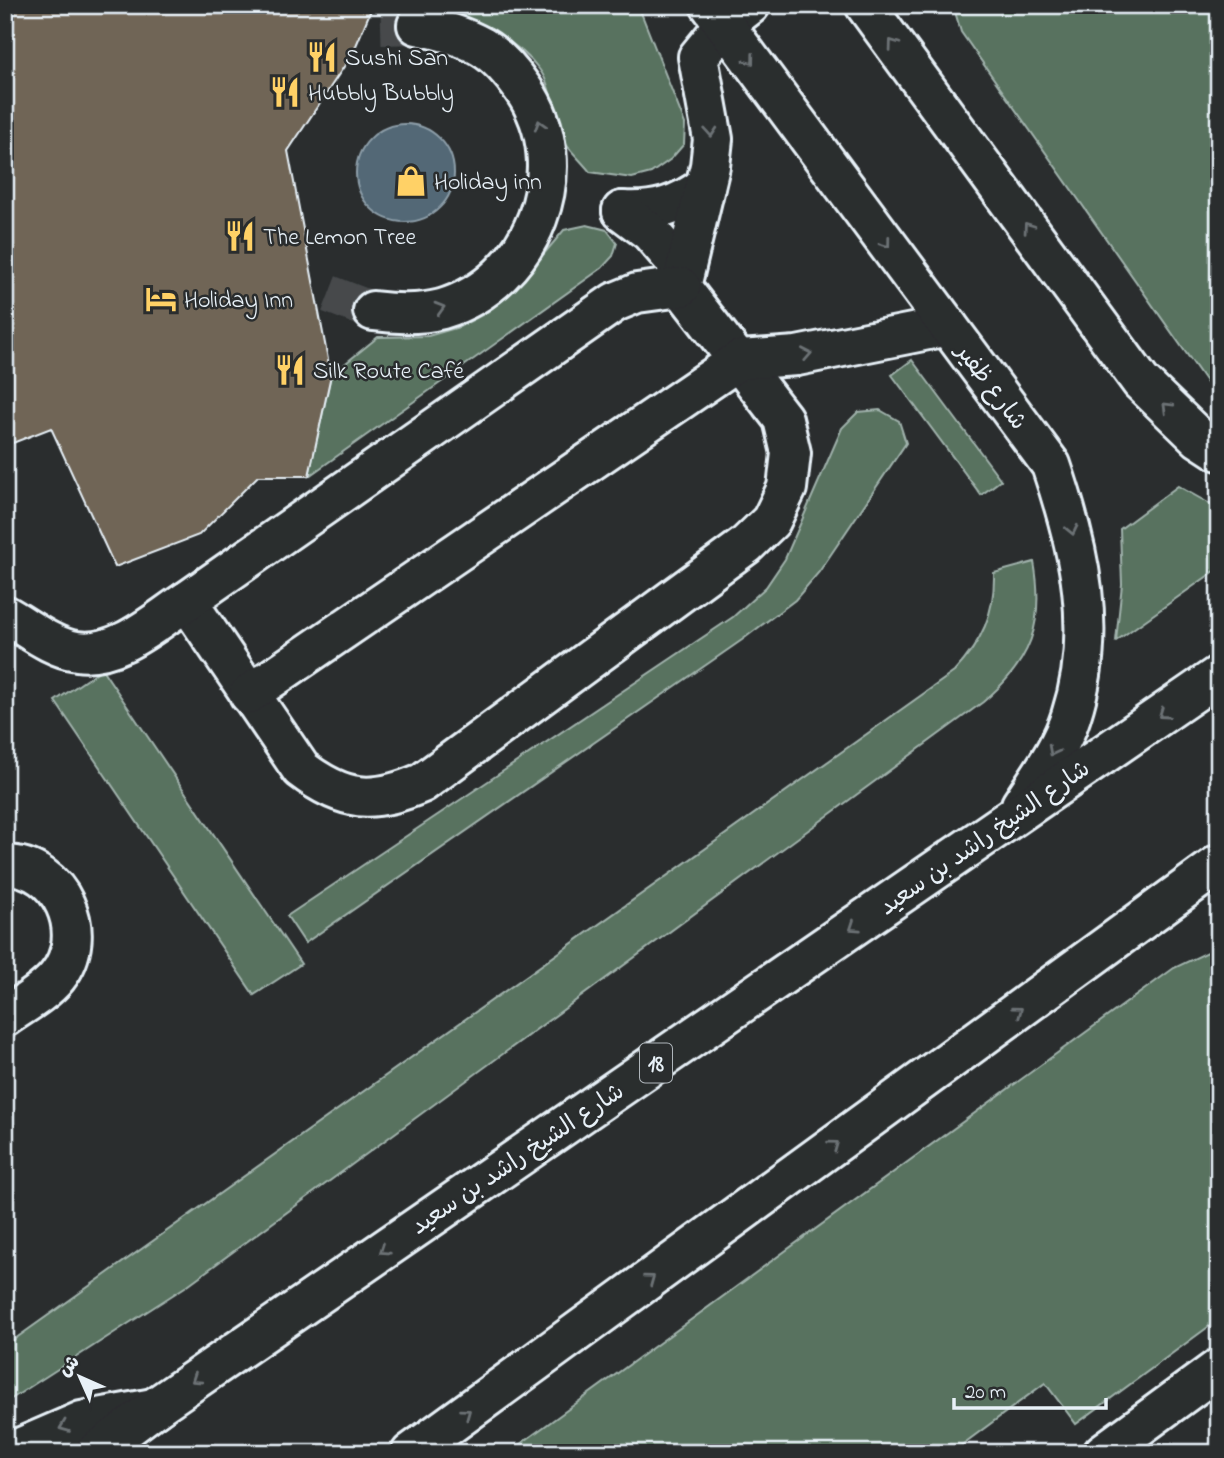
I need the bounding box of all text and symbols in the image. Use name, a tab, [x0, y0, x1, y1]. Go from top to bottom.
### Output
one-way arrow	[889, 39, 902, 52]
restaurant icon: Sushi San	[305, 40, 339, 74]
place label: Sushi San	[345, 42, 448, 77]
one-way arrow	[742, 52, 754, 65]
restaurant icon: Hubbly Bubbly	[268, 75, 302, 109]
place label: Hubbly Bubbly	[308, 77, 454, 113]
one-way arrow	[533, 119, 548, 131]
one-way arrow	[704, 127, 719, 138]
shop icon: Holiday inn	[394, 164, 428, 198]
place label: Holiday inn	[434, 166, 542, 202]
restaurant icon: The Lemon Tree	[223, 219, 257, 253]
place label: The Lemon Tree	[263, 221, 416, 256]
one-way arrow	[1023, 222, 1036, 235]
one-way arrow	[878, 235, 890, 248]
hotel icon: Holiday Inn	[144, 282, 178, 316]
place label: Holiday Inn	[184, 284, 293, 320]
one-way arrow	[434, 301, 446, 316]
street label: شارع ظفير	[944, 335, 1034, 438]
one-way arrow	[801, 348, 813, 363]
restaurant icon: Silk Route Café	[273, 353, 307, 387]
place label: Silk Route Café	[313, 355, 464, 390]
one-way arrow	[1162, 402, 1175, 415]
one-way arrow	[1063, 524, 1078, 536]
one-way arrow	[1158, 706, 1171, 718]
one-way arrow	[1048, 744, 1062, 756]
street label: شارع الشيخ راشد بن سعيد	[873, 753, 1098, 925]
one-way arrow	[849, 919, 862, 931]
one-way arrow	[1010, 1006, 1023, 1019]
road number: 18	[640, 1044, 672, 1082]
street label: شارع الشيخ راشد بن سعيد	[405, 1075, 632, 1245]
one-way arrow	[826, 1140, 839, 1153]
one-way arrow	[379, 1242, 392, 1254]
one-way arrow	[642, 1274, 655, 1287]
north arrow	[46, 1342, 116, 1412]
text: ش	[53, 1350, 87, 1384]
scale bar	[954, 1367, 1107, 1411]
one-way arrow	[191, 1371, 204, 1384]
text: 20 m	[965, 1378, 1006, 1408]
one-way arrow	[458, 1408, 471, 1421]
one-way arrow	[58, 1419, 70, 1433]

